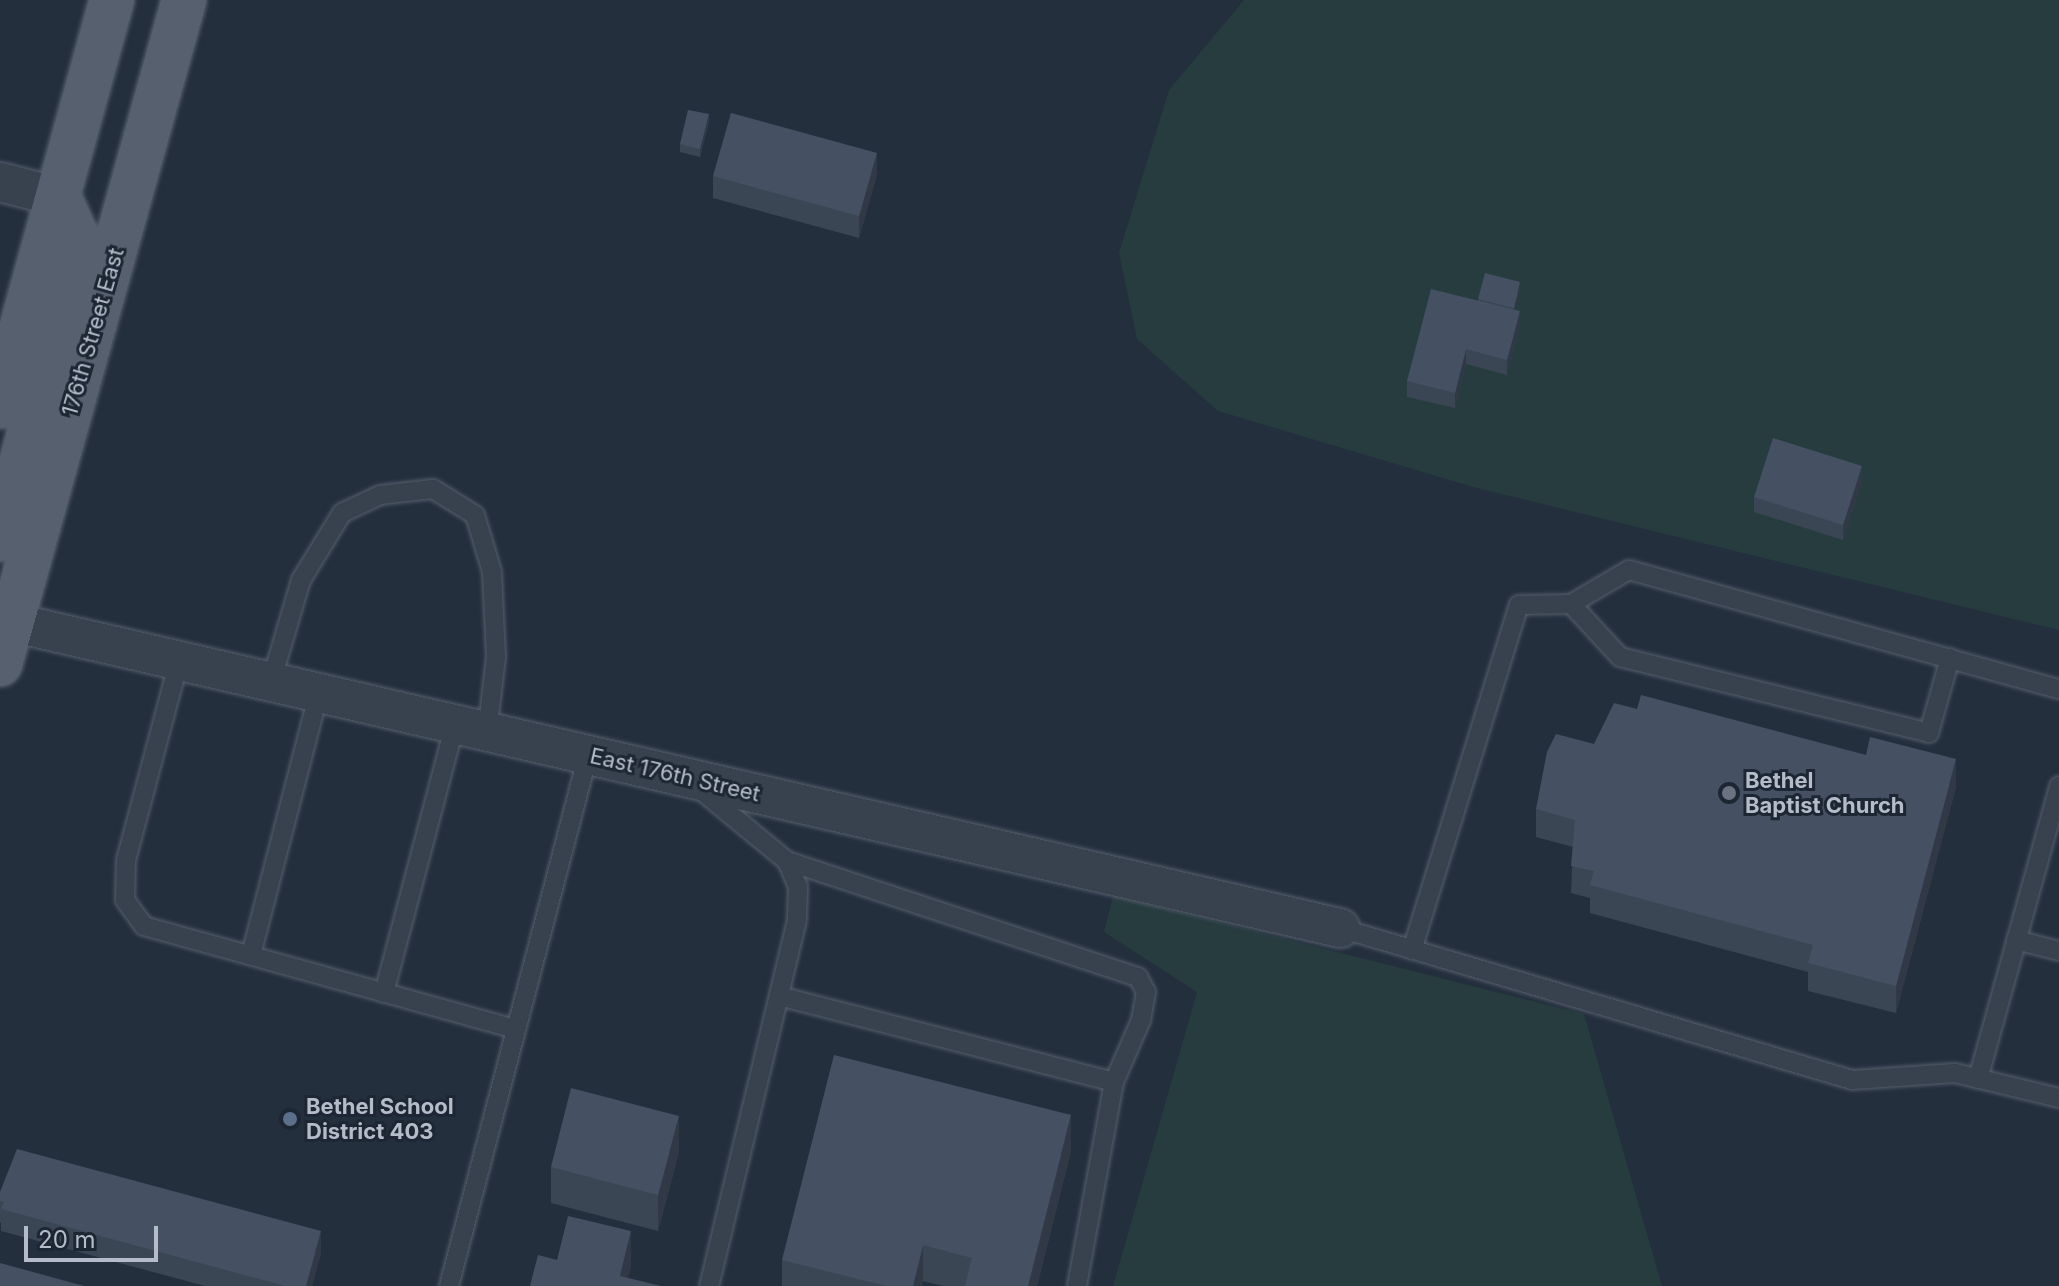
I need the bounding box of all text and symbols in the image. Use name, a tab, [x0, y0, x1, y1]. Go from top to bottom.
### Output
street label: 176th Street East	[56, 245, 130, 419]
street label: East 176th Street	[587, 743, 763, 807]
place label: Bethel Baptist Church	[1745, 767, 1905, 818]
marker: Bethel Baptist Church	[1720, 784, 1738, 802]
place label: Bethel School District 403	[306, 1093, 454, 1144]
marker: Bethel School District 403	[281, 1110, 299, 1128]
scale bar	[28, 1210, 162, 1260]
text: 20 m	[38, 1225, 96, 1254]

